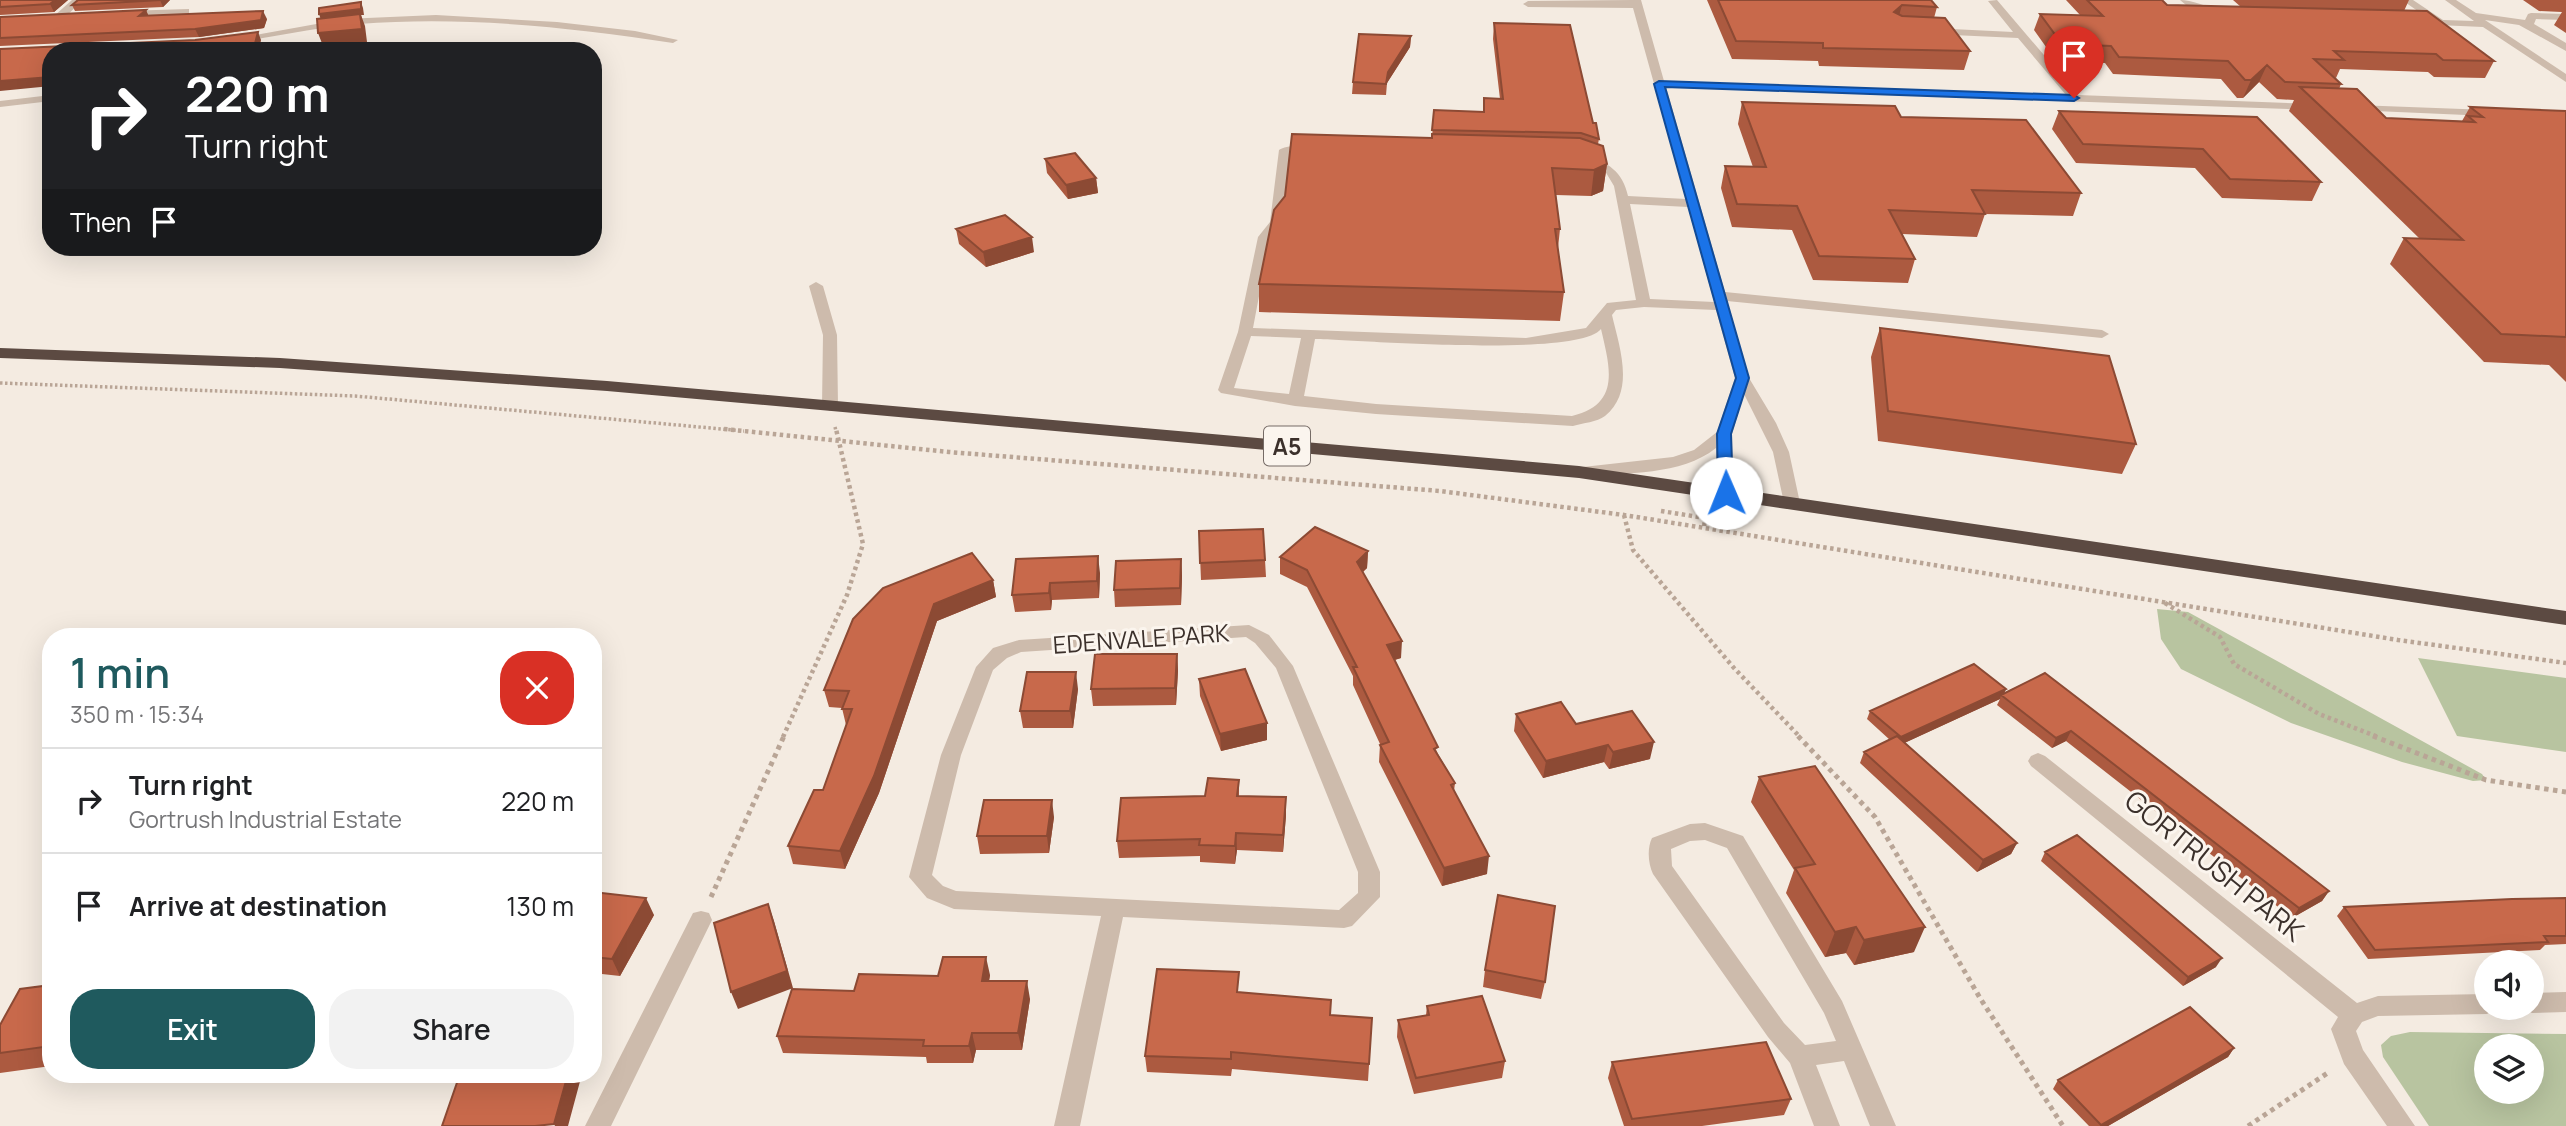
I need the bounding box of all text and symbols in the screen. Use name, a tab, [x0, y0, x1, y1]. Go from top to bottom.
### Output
pin	[2044, 26, 2104, 98]
icon: arrive	[2055, 37, 2093, 75]
text: 220 m	[185, 60, 329, 127]
icon: right	[70, 70, 161, 161]
text: Turn right	[185, 124, 328, 168]
icon: arrive	[145, 203, 183, 241]
text: Then	[70, 204, 131, 240]
road number: A5	[1264, 426, 1310, 466]
position arrow	[1689, 456, 1763, 530]
street label: EDENVALE PARK	[1052, 615, 1231, 661]
text: 1 min	[70, 643, 170, 701]
button: close	[500, 651, 574, 725]
text: 350 m · 15:34	[70, 698, 204, 730]
text: Turn right	[129, 767, 253, 803]
street label: GORTRUSH PARK	[2117, 781, 2313, 949]
icon: right	[70, 782, 108, 820]
text: 220 m	[501, 783, 574, 819]
text: Gortrush Industrial Estate	[129, 803, 402, 835]
icon: arrive	[70, 887, 108, 925]
text: Arrive at destination	[129, 888, 387, 924]
text: 130 m	[506, 888, 574, 924]
map controls	[2474, 950, 2544, 1104]
button: sound	[2474, 950, 2544, 1020]
button: Exit	[70, 989, 315, 1069]
button: Share	[329, 989, 574, 1069]
button: layers	[2474, 1034, 2544, 1104]

